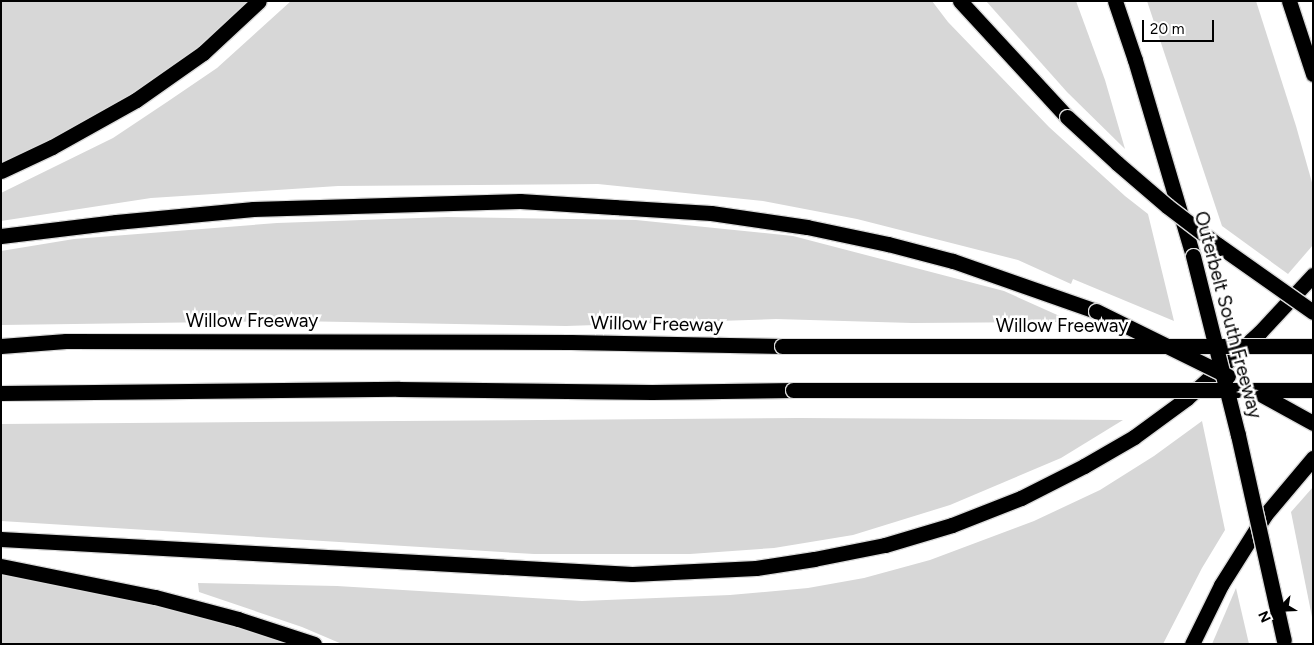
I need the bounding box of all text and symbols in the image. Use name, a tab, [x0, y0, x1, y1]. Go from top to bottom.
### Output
scale bar	[1144, 10, 1216, 42]
text: 20 m	[1150, 20, 1184, 38]
street label: Outerbelt South Freeway	[1189, 209, 1267, 421]
street label: Willow Freeway	[186, 310, 318, 332]
street label: Willow Freeway	[590, 311, 724, 337]
street label: Willow Freeway	[996, 315, 1128, 337]
north arrow	[1254, 585, 1304, 635]
text: N	[1255, 608, 1275, 625]

